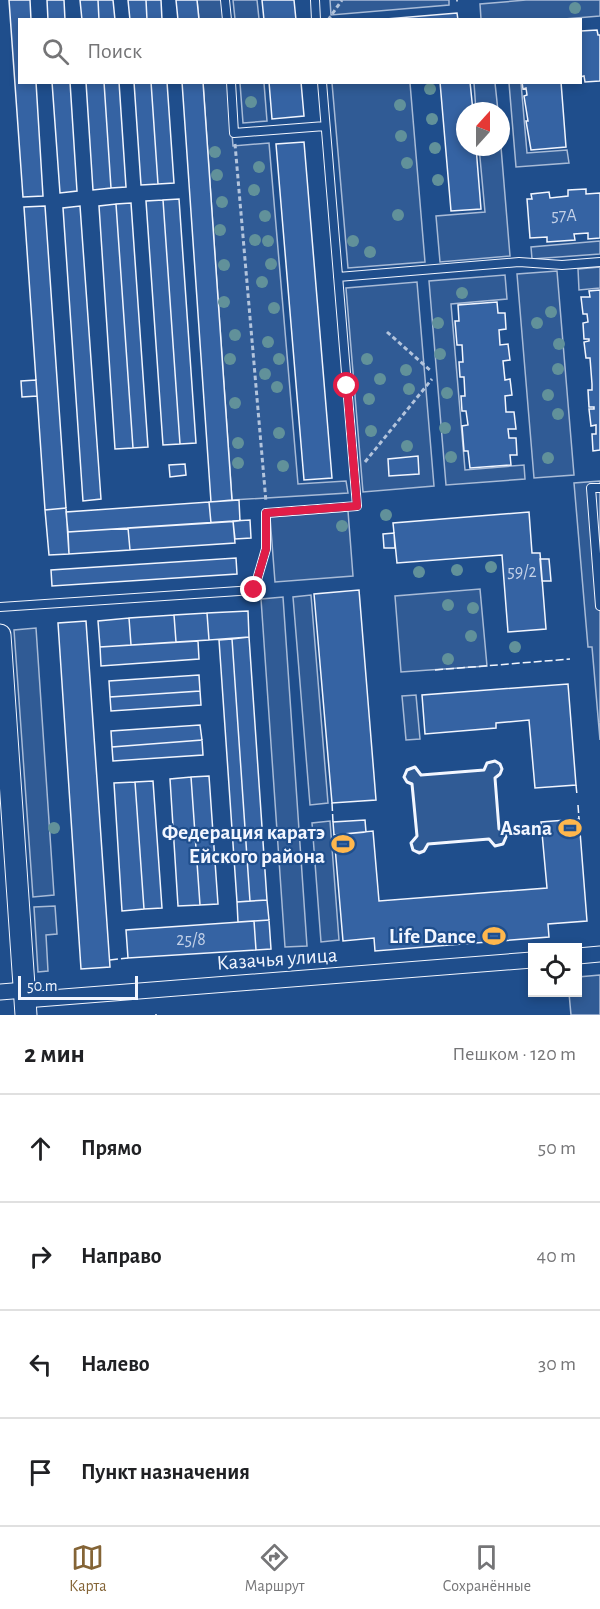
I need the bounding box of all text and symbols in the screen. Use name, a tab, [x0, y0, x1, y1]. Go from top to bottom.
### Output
search box	[18, 18, 582, 84]
icon: search	[39, 35, 72, 68]
text: Поиск	[87, 40, 142, 62]
north arrow	[456, 102, 510, 156]
house number: 57А	[551, 207, 577, 225]
route start	[333, 372, 359, 398]
house number: 59/2	[507, 563, 537, 581]
route end	[240, 576, 266, 602]
sports icon: Asana	[557, 815, 583, 841]
place label: Asana	[500, 818, 552, 839]
place label: Федерация каратэ Ейского района	[162, 822, 325, 867]
sports icon: Федерация каратэ Ейского района	[330, 831, 356, 857]
sports icon: Life Dance	[481, 923, 507, 949]
place label: Life Dance	[389, 926, 476, 947]
house number: 25/8	[176, 931, 206, 949]
map controls	[528, 943, 582, 997]
button: locate	[528, 943, 582, 997]
street label: Казачья улица	[216, 944, 339, 974]
scale bar	[18, 973, 138, 1001]
text: 50 m	[27, 978, 58, 994]
text: 2 мин	[24, 1041, 85, 1067]
text: Пешком · 120 m	[452, 1044, 576, 1064]
icon: ahead	[24, 1132, 57, 1165]
text: Прямо	[81, 1137, 142, 1159]
text: 50 m	[538, 1138, 576, 1158]
icon: right	[24, 1240, 57, 1273]
text: Направо	[81, 1245, 162, 1267]
text: 40 m	[537, 1246, 576, 1266]
icon: left	[24, 1348, 57, 1381]
text: Налево	[81, 1353, 150, 1375]
text: 30 m	[538, 1354, 576, 1374]
icon: arrive	[24, 1456, 57, 1489]
text: Пункт назначения	[81, 1461, 250, 1483]
tab: Карта	[69, 1541, 107, 1596]
tab: Маршрут	[245, 1541, 305, 1596]
tab: Сохранённые	[443, 1541, 531, 1596]

